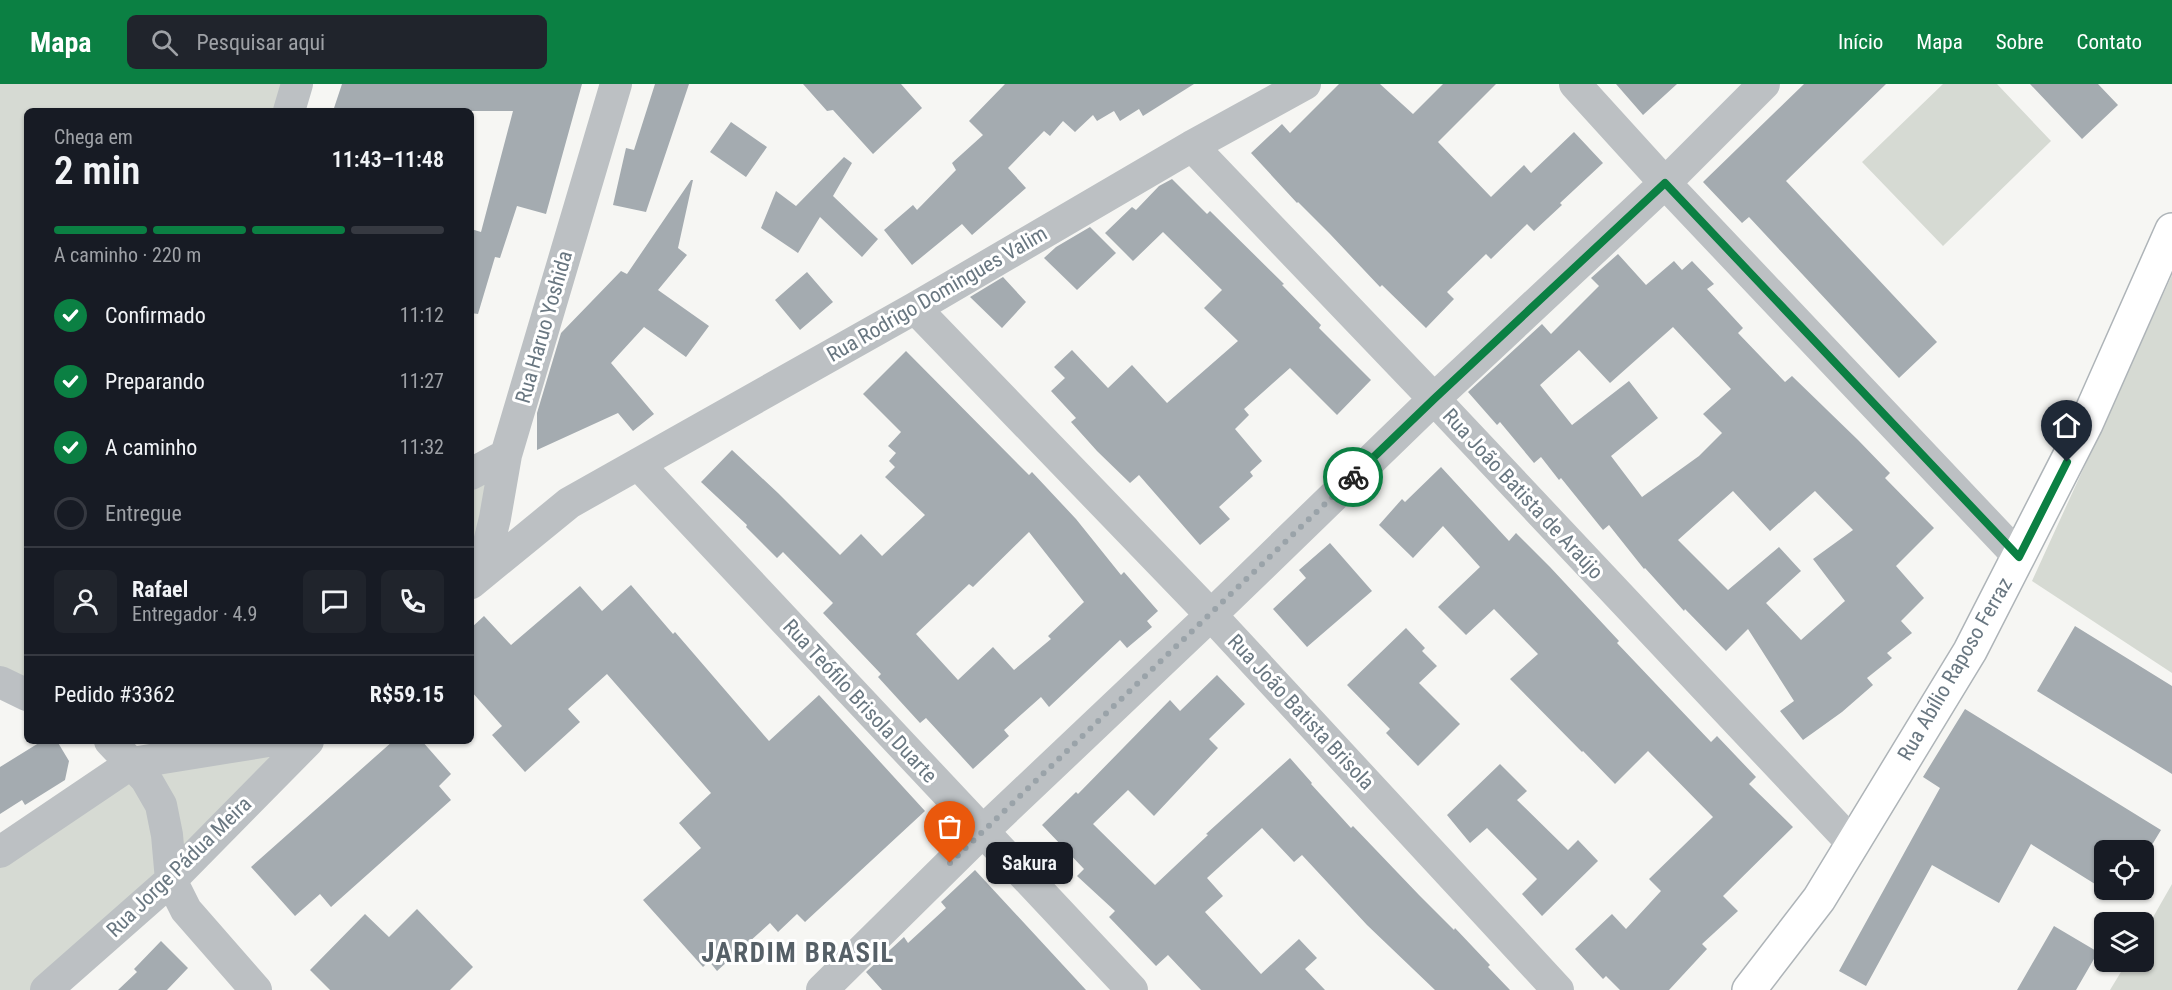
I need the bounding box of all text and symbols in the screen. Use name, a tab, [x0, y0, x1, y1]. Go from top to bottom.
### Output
search box	[127, 15, 547, 69]
text: Mapa	[30, 26, 91, 59]
icon: search	[148, 26, 181, 59]
text: Pesquisar aqui	[196, 30, 325, 55]
text: Início	[1838, 30, 1883, 54]
text: Mapa	[1916, 30, 1963, 54]
text: Sobre	[1996, 30, 2044, 54]
text: Contato	[2077, 30, 2142, 54]
text: Chega em	[54, 125, 133, 149]
text: 11:43–11:48	[332, 147, 444, 172]
text: 2 min	[54, 148, 140, 194]
street label: Rua Rodrigo Domingues Valim	[823, 221, 1051, 367]
text: A caminho · 220 m	[54, 243, 201, 267]
street label: Rua Haruo Yoshida	[511, 248, 577, 406]
icon: check	[54, 299, 87, 332]
text: Confirmado	[105, 303, 206, 328]
text: 11:12	[400, 303, 444, 327]
icon: check	[54, 365, 87, 398]
text: Preparando	[105, 369, 205, 394]
text: 11:27	[400, 369, 444, 393]
pin	[2041, 400, 2092, 462]
street label: Rua João Batista de Araújo	[1438, 404, 1608, 584]
icon: home	[2050, 409, 2083, 442]
icon: check	[54, 431, 87, 464]
text: A caminho	[105, 435, 197, 460]
text: 11:32	[400, 435, 444, 459]
courier	[1323, 447, 1383, 507]
icon: bike	[1337, 461, 1370, 494]
text: Entregue	[105, 501, 182, 526]
button: person	[54, 570, 117, 633]
button: chat	[303, 570, 366, 633]
button: phone	[381, 570, 444, 633]
street label: Rua Abílio Raposo Ferraz	[1893, 573, 2017, 765]
text: Rafael	[132, 577, 188, 602]
text: Entregador · 4.9	[132, 602, 257, 626]
street label: Rua Teófilo Brisola Duarte	[778, 614, 942, 788]
street label: Rua João Batista Brisola	[1223, 630, 1379, 794]
text: Pedido #3362	[54, 682, 175, 707]
text: R$59.15	[370, 682, 444, 707]
street label: Rua Jorge Pádua Meira	[102, 792, 256, 942]
pin	[924, 801, 975, 863]
icon: bag	[933, 810, 966, 843]
map controls	[2094, 840, 2154, 972]
button: locate	[2094, 840, 2154, 900]
callout: Sakura	[986, 842, 1073, 884]
text: Sakura	[1002, 851, 1057, 875]
button: layers	[2094, 912, 2154, 972]
district label: JARDIM BRASIL	[701, 937, 895, 969]

